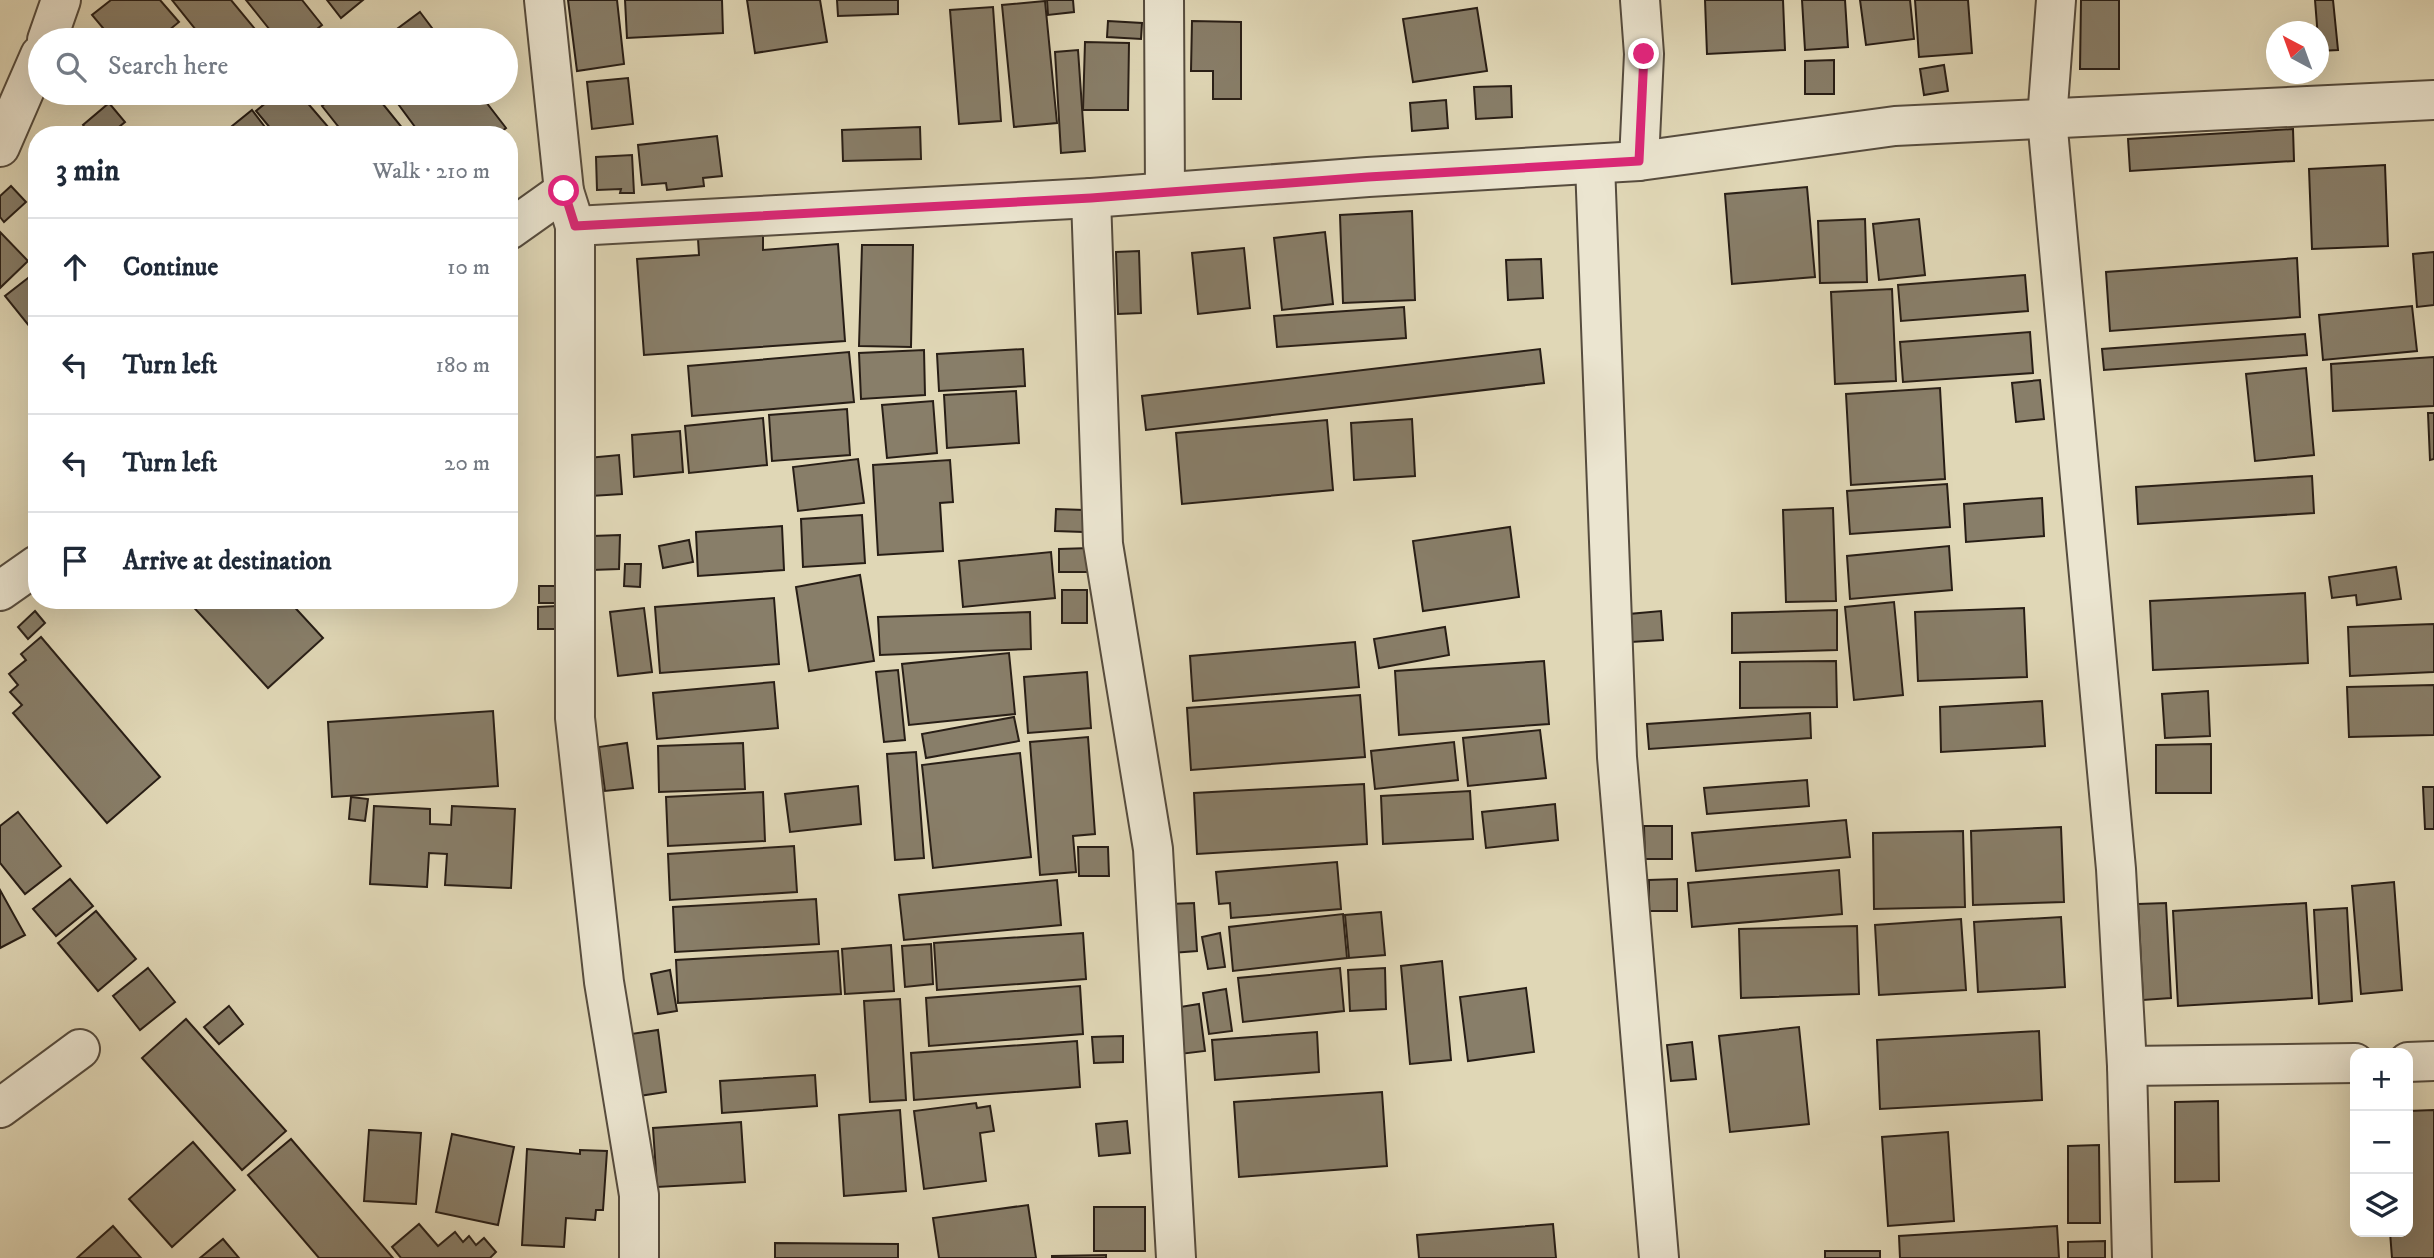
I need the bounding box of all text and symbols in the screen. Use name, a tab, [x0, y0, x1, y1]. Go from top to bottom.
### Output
north arrow	[2266, 21, 2329, 84]
search box	[28, 28, 518, 105]
route end	[1628, 38, 1659, 69]
icon: search	[52, 48, 90, 86]
text: Search here	[108, 50, 228, 83]
text: 3 min	[56, 153, 120, 190]
text: Walk · 210 m	[373, 157, 490, 186]
route start	[548, 175, 579, 206]
icon: ahead	[56, 248, 94, 286]
text: Continue	[123, 251, 218, 284]
text: 10 m	[447, 253, 490, 282]
icon: left	[56, 346, 94, 384]
text: Turn left	[123, 349, 217, 382]
text: 180 m	[435, 351, 490, 380]
icon: left	[56, 444, 94, 482]
text: Turn left	[123, 447, 217, 480]
text: 20 m	[444, 449, 490, 478]
icon: arrive	[56, 542, 94, 580]
text: Arrive at destination	[123, 545, 332, 578]
map controls	[2350, 1048, 2413, 1237]
button: +	[2350, 1048, 2413, 1111]
button: −	[2350, 1111, 2413, 1174]
button: layers	[2350, 1174, 2413, 1237]

